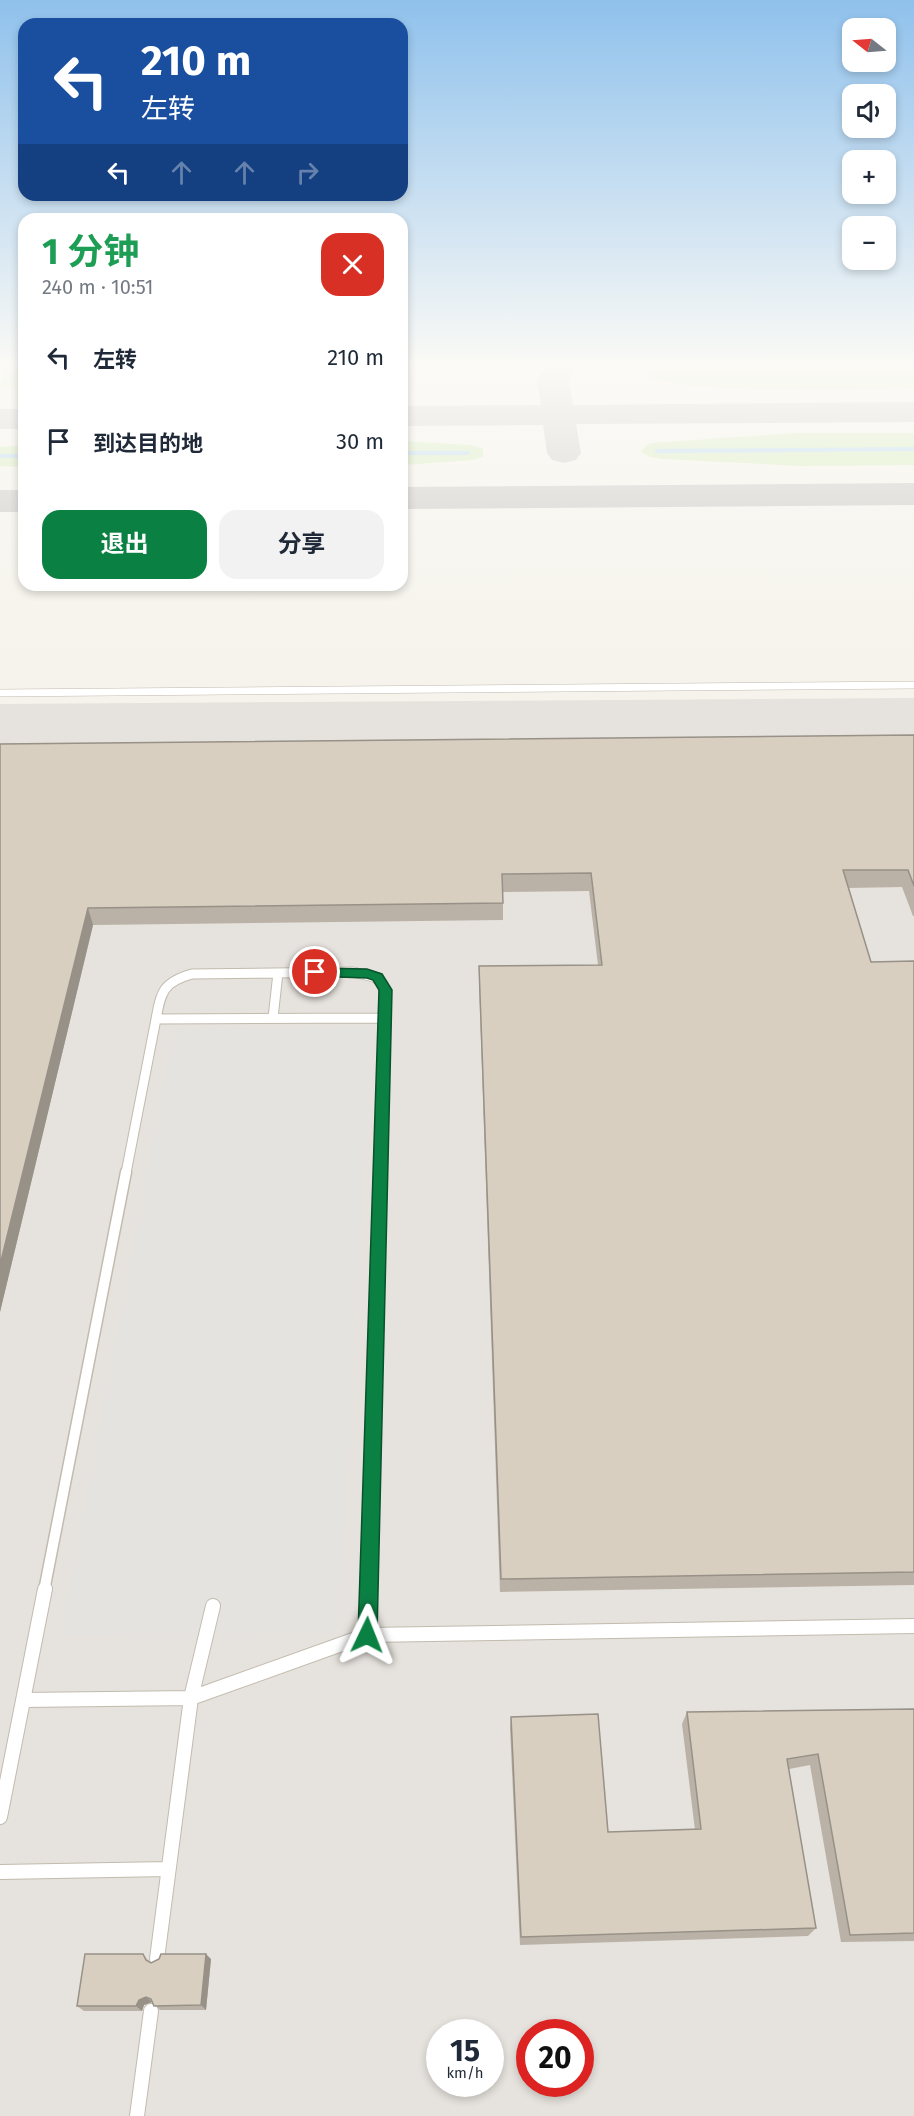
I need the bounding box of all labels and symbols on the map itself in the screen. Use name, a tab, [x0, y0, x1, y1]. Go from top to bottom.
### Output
north arrow	[842, 18, 896, 72]
pin	[289, 946, 340, 997]
position arrow	[335, 1603, 399, 1667]
speed limit sign: 20	[516, 2019, 594, 2097]

